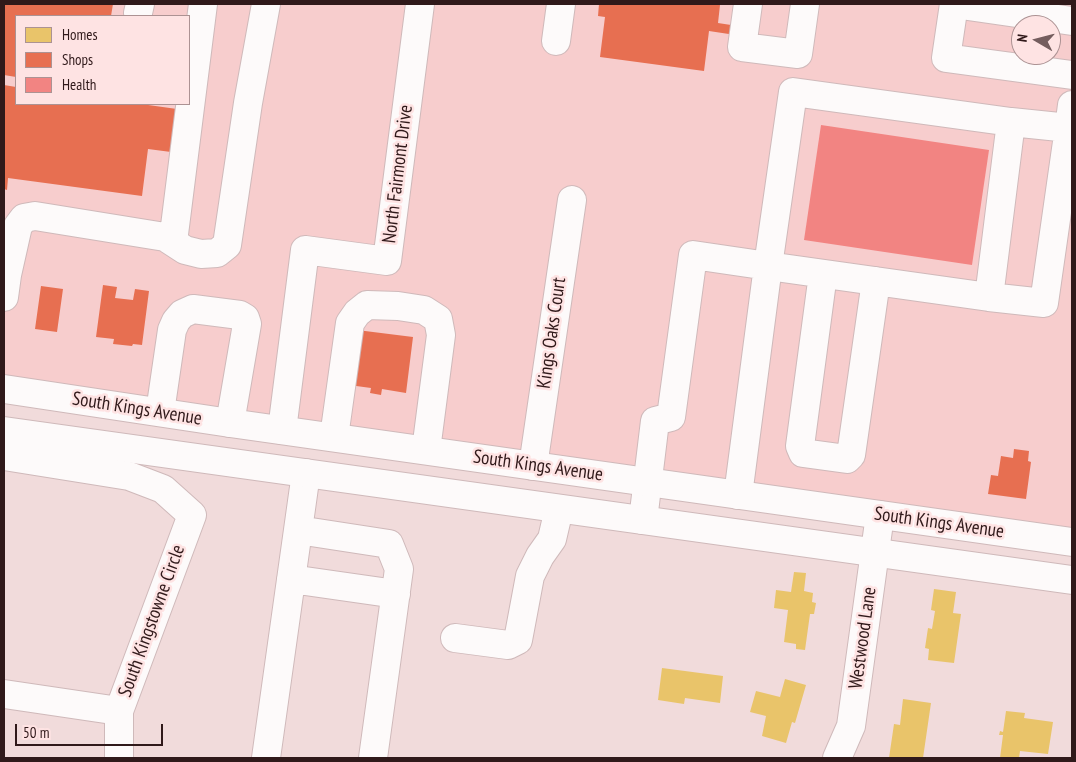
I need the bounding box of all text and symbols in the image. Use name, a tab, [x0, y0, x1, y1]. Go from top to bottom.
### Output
legend	[15, 15, 190, 105]
north arrow	[1011, 15, 1061, 65]
text: Homes	[62, 25, 98, 44]
text: N	[1013, 33, 1032, 43]
text: Shops	[62, 50, 93, 69]
text: Health	[62, 75, 96, 94]
street label: North Fairmont Drive	[378, 104, 418, 244]
street label: Kings Oaks Court	[533, 276, 571, 390]
street label: South Kings Avenue	[71, 388, 203, 430]
street label: South Kings Avenue	[472, 446, 604, 486]
street label: South Kings Avenue	[873, 503, 1005, 543]
street label: South Kingstowne Circle	[114, 542, 190, 700]
street label: Westwood Lane	[845, 586, 881, 690]
scale bar	[18, 714, 165, 746]
text: 50 m	[23, 723, 49, 742]

